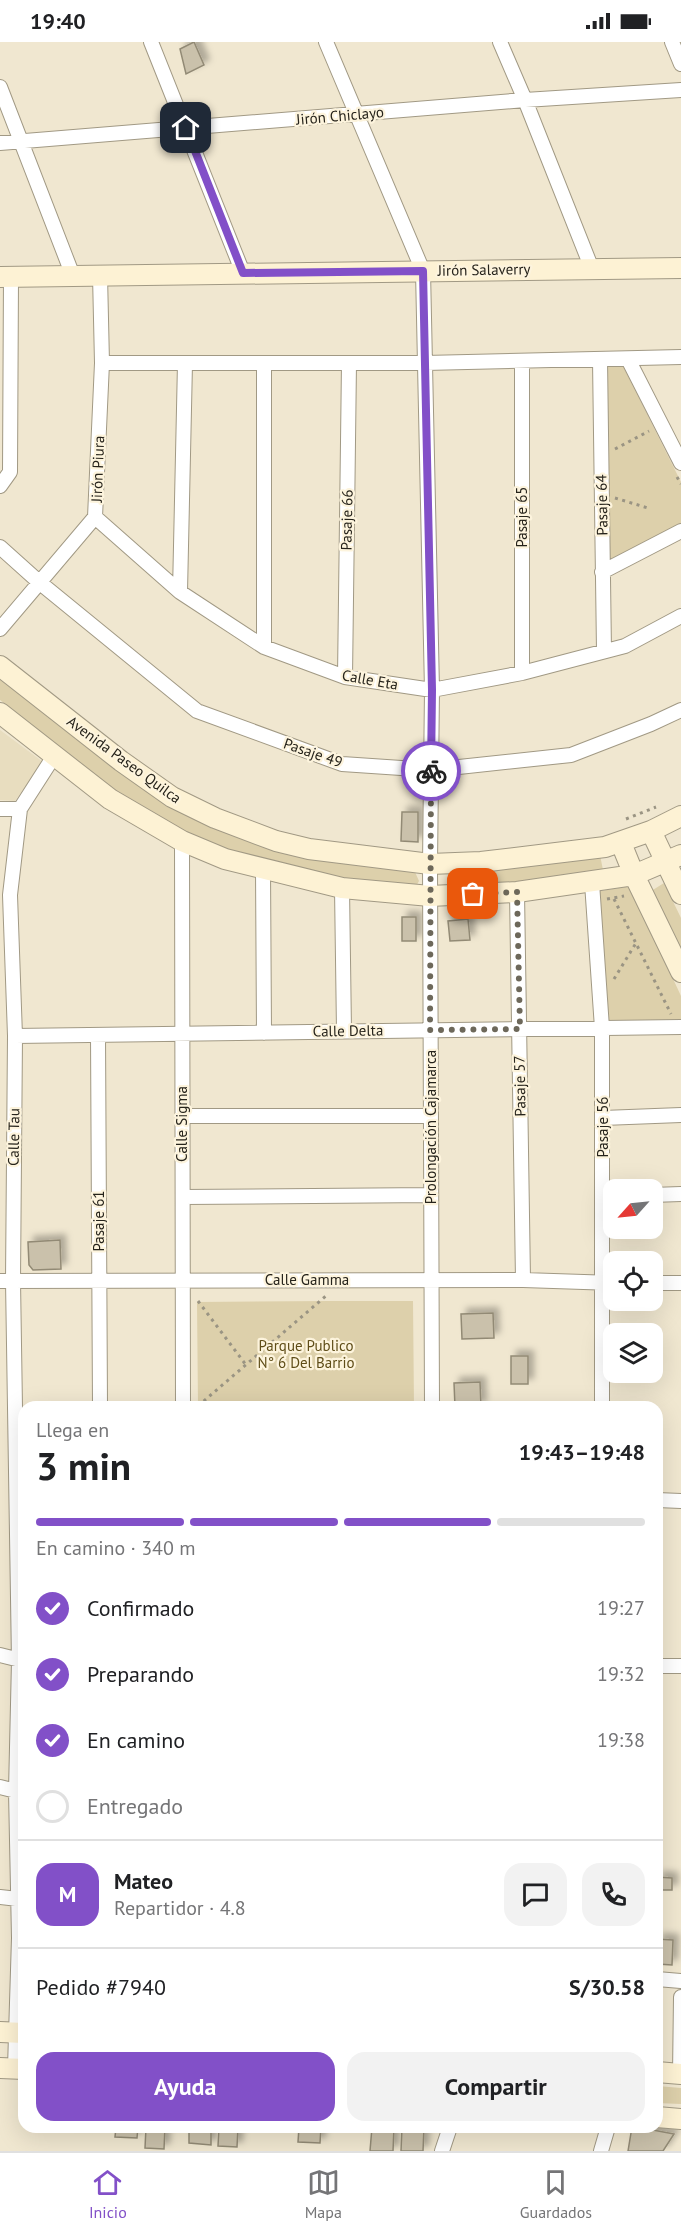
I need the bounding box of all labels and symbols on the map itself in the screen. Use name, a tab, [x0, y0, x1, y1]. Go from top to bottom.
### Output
pin	[160, 102, 211, 153]
street label: Jirón Chiclayo	[294, 102, 385, 129]
street label: Jirón Salaverry	[436, 259, 531, 280]
street label: Jirón Piura	[87, 435, 108, 504]
street label: Pasaje 64	[591, 474, 612, 536]
street label: Pasaje 65	[512, 486, 531, 548]
street label: Pasaje 66	[336, 489, 357, 551]
street label: Calle Eta	[341, 665, 400, 694]
street label: Avenida Paseo Quilca	[63, 712, 185, 807]
street label: Pasaje 49	[281, 734, 345, 771]
courier	[401, 741, 461, 801]
pin	[447, 868, 498, 919]
street label: Calle Delta	[313, 1020, 383, 1041]
street label: Prolongación Cajamarca	[421, 1050, 440, 1204]
street label: Pasaje 57	[509, 1055, 530, 1117]
street label: Calle Sigma	[172, 1086, 191, 1162]
street label: Pasaje 56	[593, 1096, 612, 1158]
street label: Calle Tau	[3, 1108, 24, 1166]
north arrow	[603, 1179, 663, 1239]
street label: Pasaje 61	[89, 1190, 108, 1252]
street label: Calle Gamma	[265, 1270, 349, 1289]
park label: Parque Publico N° 6 Del Barrio	[258, 1336, 354, 1372]

